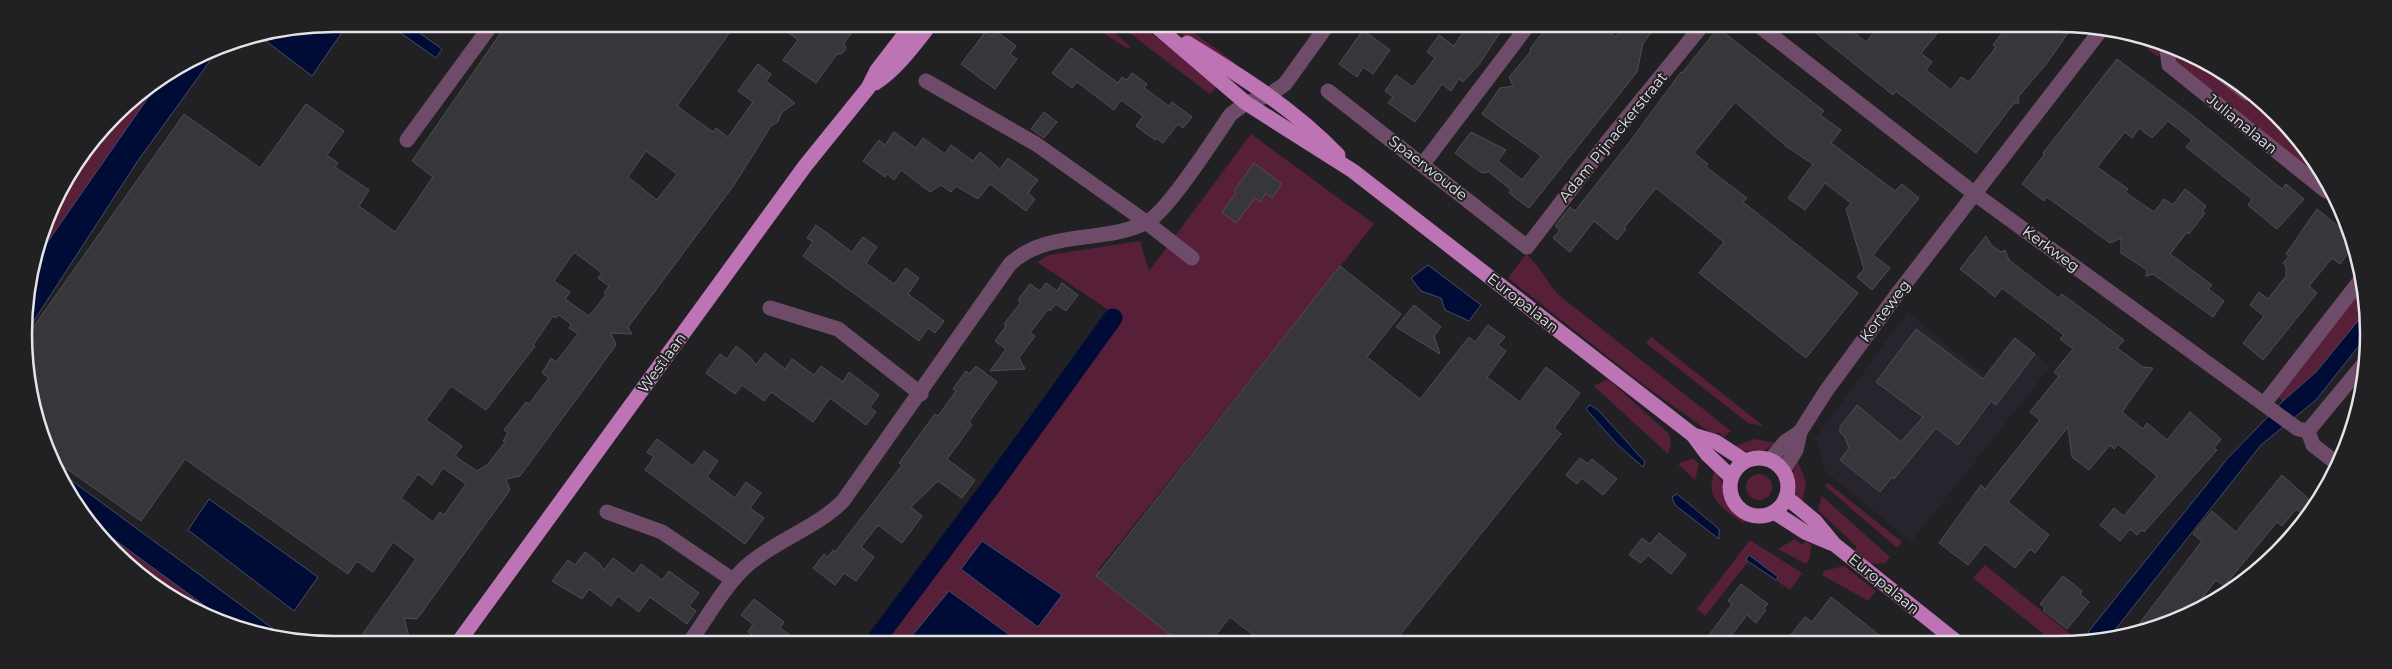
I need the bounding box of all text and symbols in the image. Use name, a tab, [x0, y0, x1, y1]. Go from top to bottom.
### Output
street label: Adam Pijnackerstraat	[1554, 68, 1671, 206]
street label: Julianalaan	[2202, 89, 2281, 158]
street label: Spaerwoude	[1385, 131, 1472, 204]
street label: Kerkweg	[2019, 221, 2084, 276]
street label: Europalaan	[1484, 269, 1563, 337]
street label: Korteweg	[1855, 276, 1914, 346]
street label: Westlaan	[633, 329, 690, 397]
street label: Europalaan	[1845, 549, 1924, 618]

